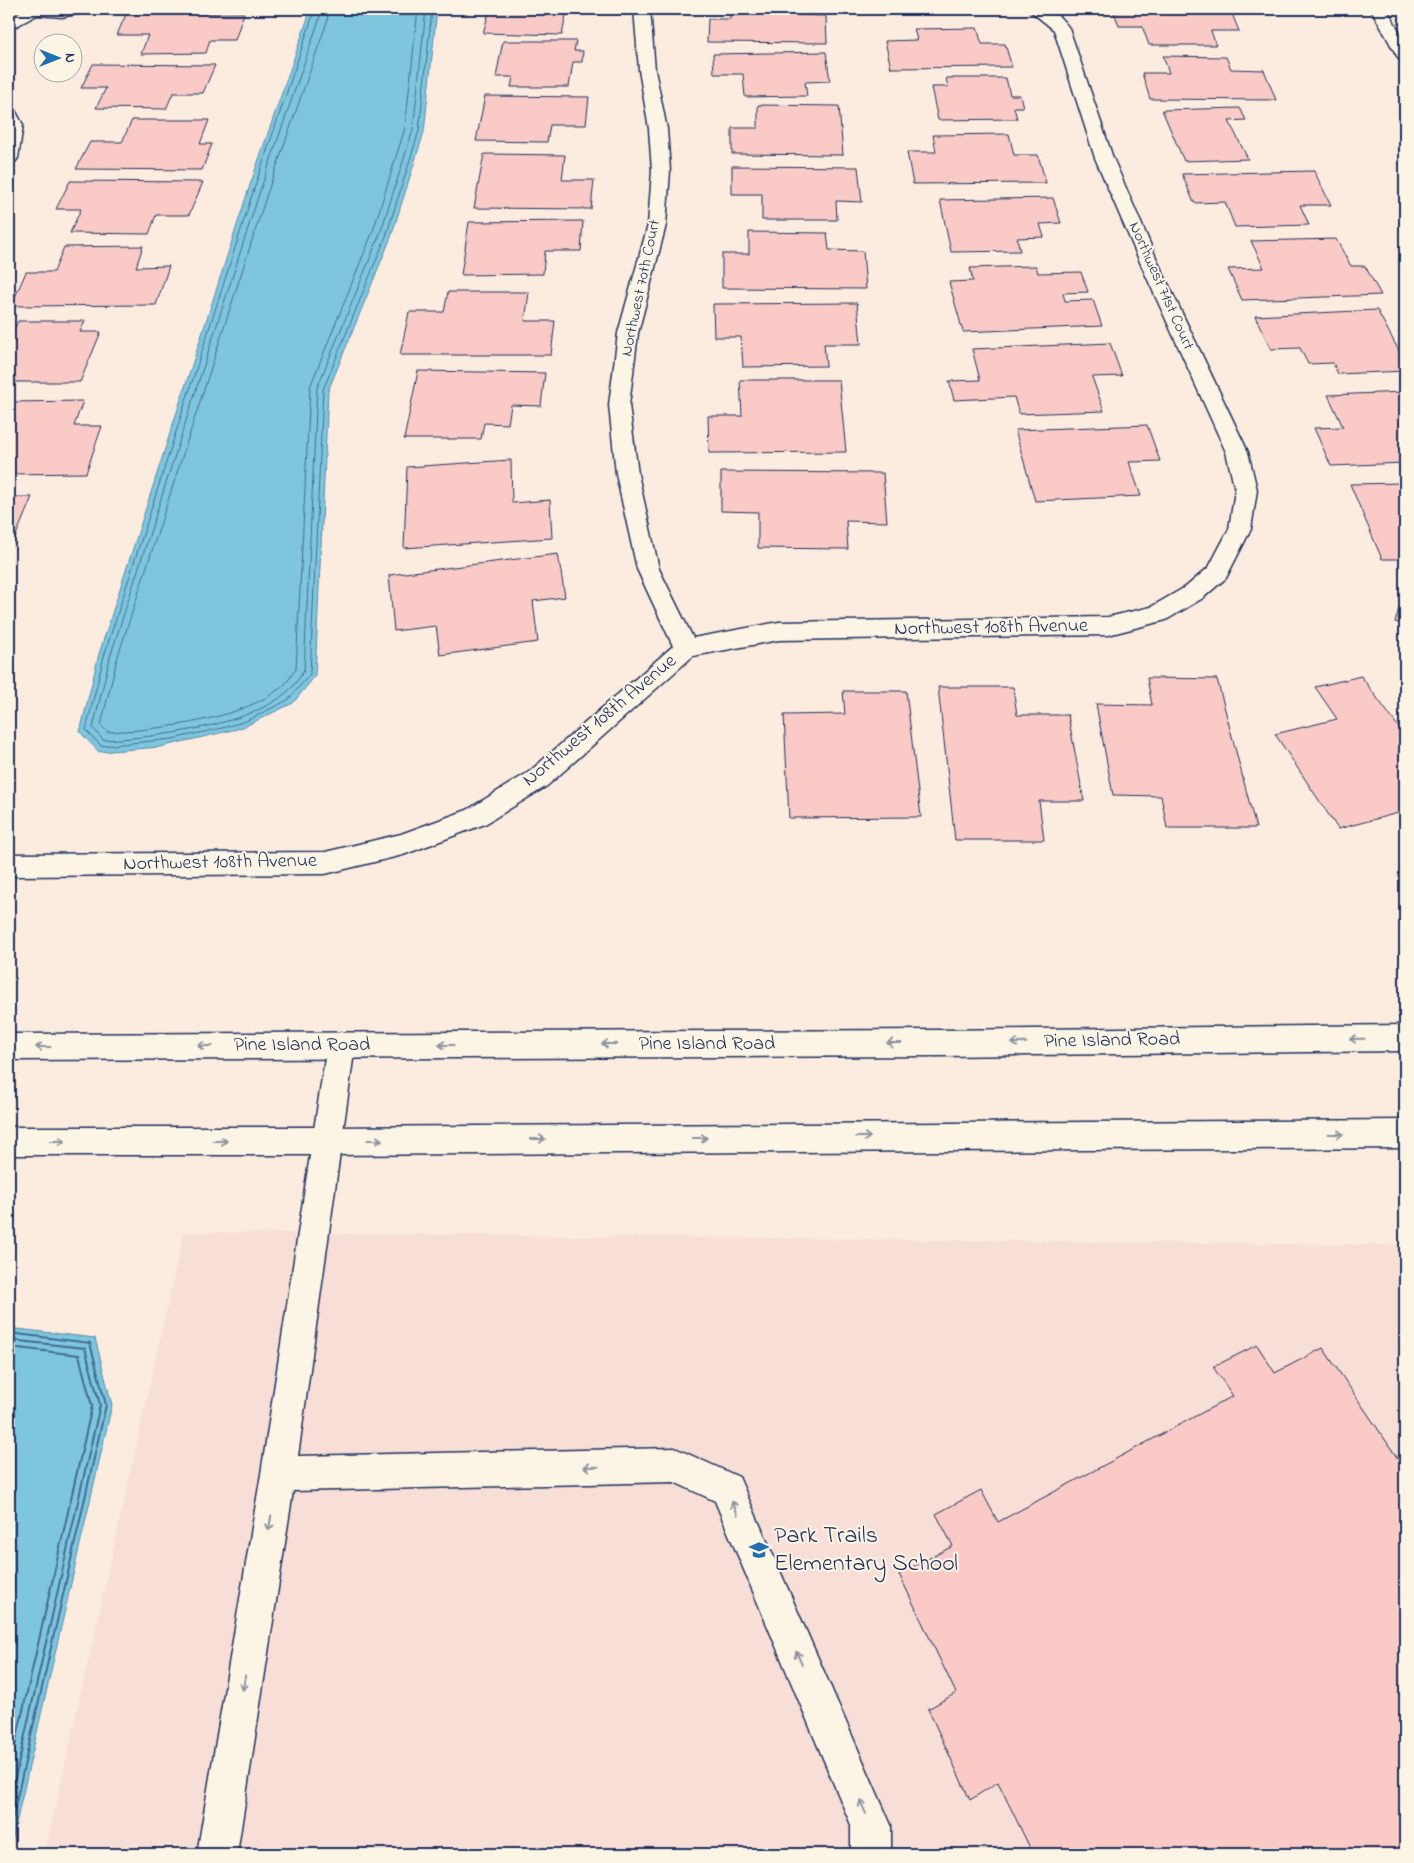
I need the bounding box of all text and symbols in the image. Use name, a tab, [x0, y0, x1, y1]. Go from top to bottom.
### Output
north arrow	[32, 32, 82, 82]
text: N	[59, 53, 80, 63]
street label: Northwest 70th Court	[615, 217, 667, 359]
street label: Northwest 71st Court	[1122, 218, 1200, 354]
street label: Northwest 108th Avenue	[894, 612, 1088, 644]
street label: Northwest 108th Avenue	[516, 648, 684, 794]
street label: Northwest 108th Avenue	[123, 847, 317, 879]
street label: Pine Island Road	[1044, 1025, 1180, 1057]
street label: Pine Island Road	[639, 1030, 775, 1059]
street label: Pine Island Road	[234, 1031, 370, 1060]
one-way arrow	[1349, 1034, 1365, 1044]
one-way arrow	[1011, 1038, 1027, 1047]
one-way arrow	[601, 1039, 617, 1049]
one-way arrow	[886, 1039, 902, 1048]
one-way arrow	[438, 1040, 454, 1049]
one-way arrow	[197, 1041, 214, 1051]
one-way arrow	[35, 1042, 51, 1052]
one-way arrow	[1328, 1129, 1344, 1139]
one-way arrow	[854, 1132, 871, 1142]
one-way arrow	[692, 1133, 708, 1143]
one-way arrow	[530, 1134, 546, 1144]
one-way arrow	[367, 1135, 383, 1145]
one-way arrow	[49, 1136, 65, 1146]
one-way arrow	[212, 1136, 228, 1146]
one-way arrow	[583, 1462, 599, 1472]
one-way arrow	[729, 1501, 739, 1516]
one-way arrow	[264, 1514, 274, 1530]
place label: Park Trails Elementary School	[774, 1519, 958, 1583]
school or university icon: Park Trails Elementary School	[748, 1539, 770, 1561]
one-way arrow	[793, 1651, 803, 1666]
one-way arrow	[239, 1675, 249, 1691]
one-way arrow	[857, 1800, 867, 1815]

